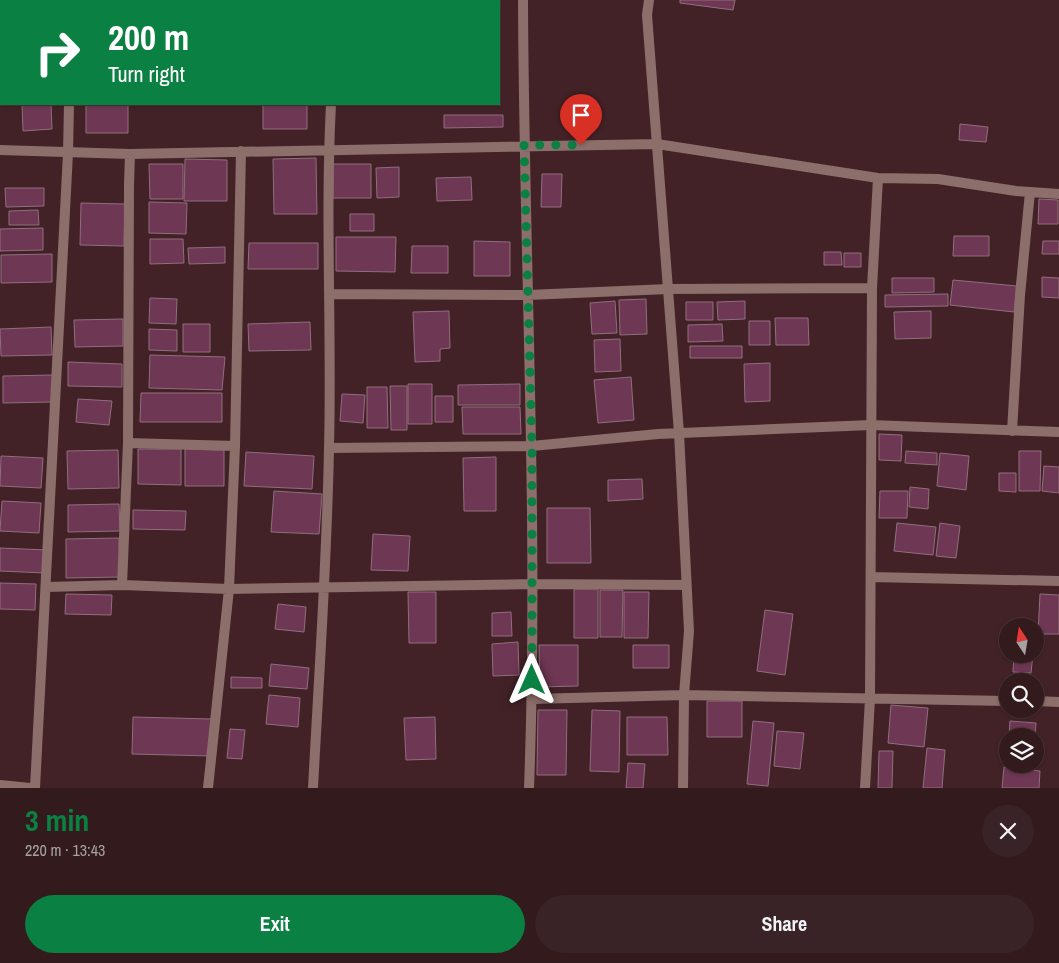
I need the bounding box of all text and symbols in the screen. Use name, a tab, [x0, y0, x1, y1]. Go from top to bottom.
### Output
text: 200 m	[108, 14, 189, 61]
icon: right	[25, 20, 90, 85]
text: Turn right	[108, 59, 185, 89]
pin	[560, 94, 602, 145]
icon: arrive	[567, 101, 595, 129]
north arrow	[999, 618, 1044, 662]
map controls	[999, 618, 1044, 773]
position arrow	[505, 653, 557, 705]
button: search	[999, 673, 1044, 718]
button: layers	[999, 728, 1044, 773]
text: 3 min	[25, 800, 89, 840]
button: close	[982, 805, 1034, 857]
text: 220 m · 13:43	[25, 839, 105, 861]
button: Exit	[25, 895, 525, 953]
button: Share	[535, 895, 1034, 953]

